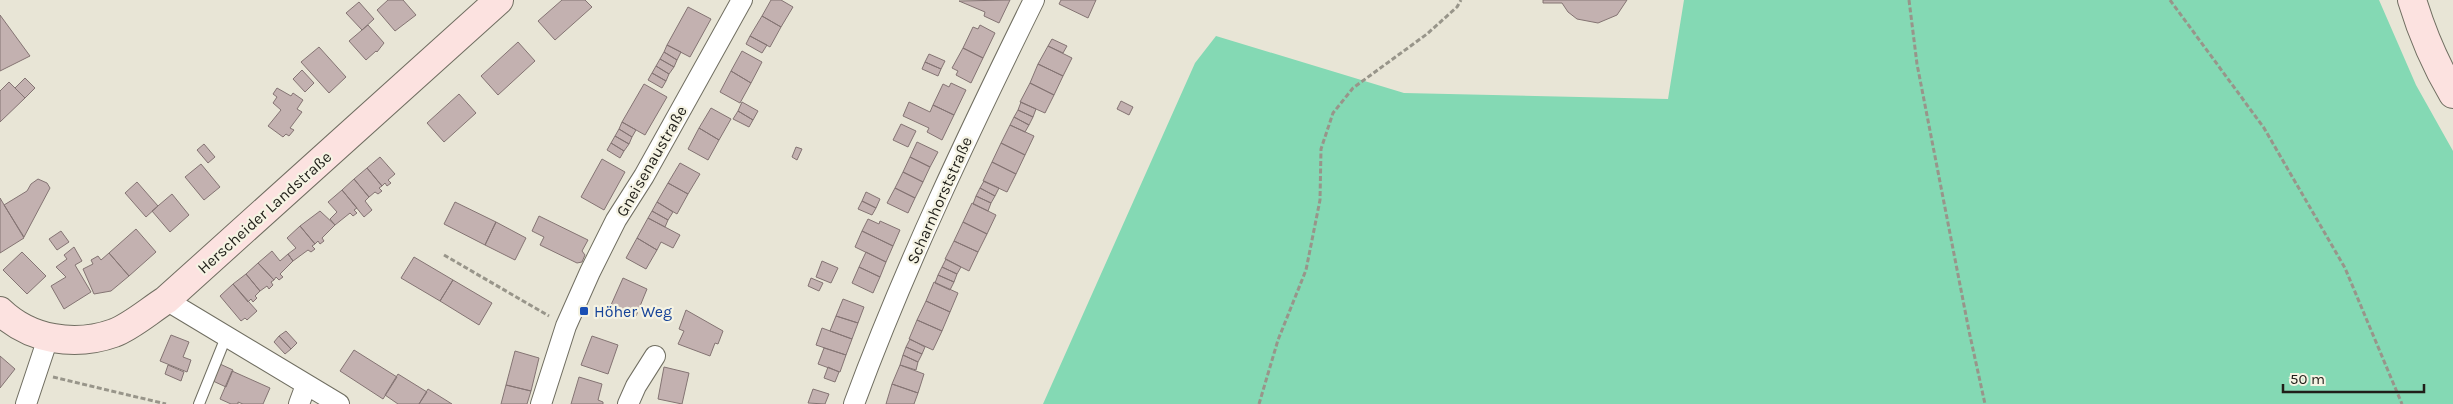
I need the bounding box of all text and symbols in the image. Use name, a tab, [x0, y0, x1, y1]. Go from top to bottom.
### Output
street label: Gneisenaustraße	[612, 102, 691, 220]
street label: Scharnhorststraße	[903, 134, 976, 267]
street label: Herscheider Landstraße	[193, 147, 335, 278]
place label: Höher Weg	[594, 302, 672, 321]
marker: Höher Weg	[578, 305, 590, 317]
scale bar	[2283, 362, 2424, 394]
text: 50 m	[2290, 370, 2325, 388]

